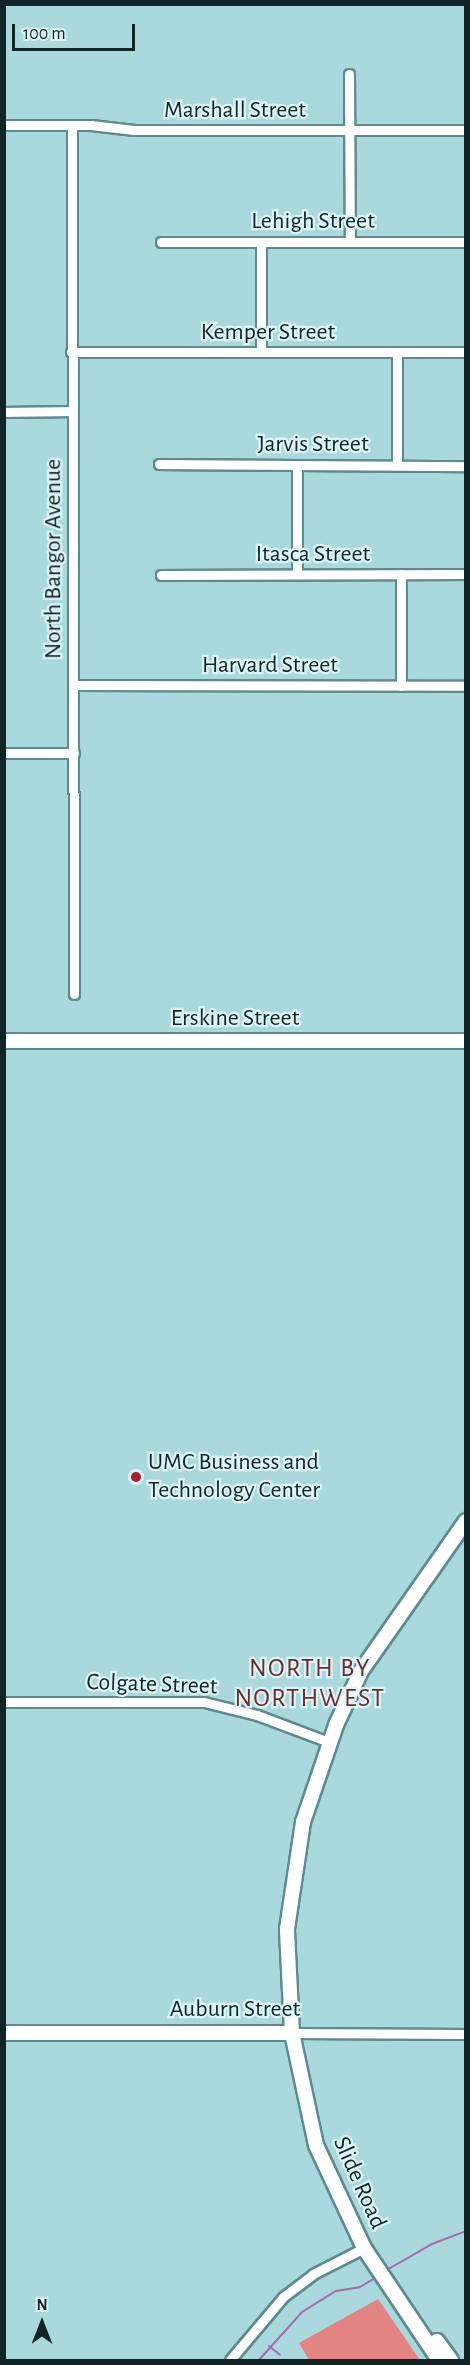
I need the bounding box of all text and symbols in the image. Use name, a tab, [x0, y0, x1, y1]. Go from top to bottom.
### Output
scale bar	[15, 12, 138, 50]
text: 100 m	[23, 25, 66, 43]
street label: Marshall Street	[164, 97, 306, 125]
street label: Lehigh Street	[251, 208, 375, 236]
street label: Kemper Street	[201, 319, 335, 347]
street label: Jarvis Street	[257, 431, 369, 459]
street label: North Bangor Avenue	[40, 459, 68, 659]
street label: Itasca Street	[256, 541, 370, 569]
street label: Harvard Street	[202, 652, 338, 680]
street label: Erskine Street	[171, 1005, 299, 1033]
place label: UMC Business and Technology Center	[148, 1449, 320, 1505]
marker: UMC Business and Technology Center	[129, 1470, 143, 1484]
district label: NORTH BY NORTHWEST	[234, 1653, 386, 1714]
street label: Colgate Street	[86, 1668, 218, 1702]
street label: Auburn Street	[170, 1996, 300, 2024]
street label: Slide Road	[326, 2132, 392, 2234]
north arrow	[12, 2293, 72, 2353]
text: N	[36, 2297, 48, 2313]

